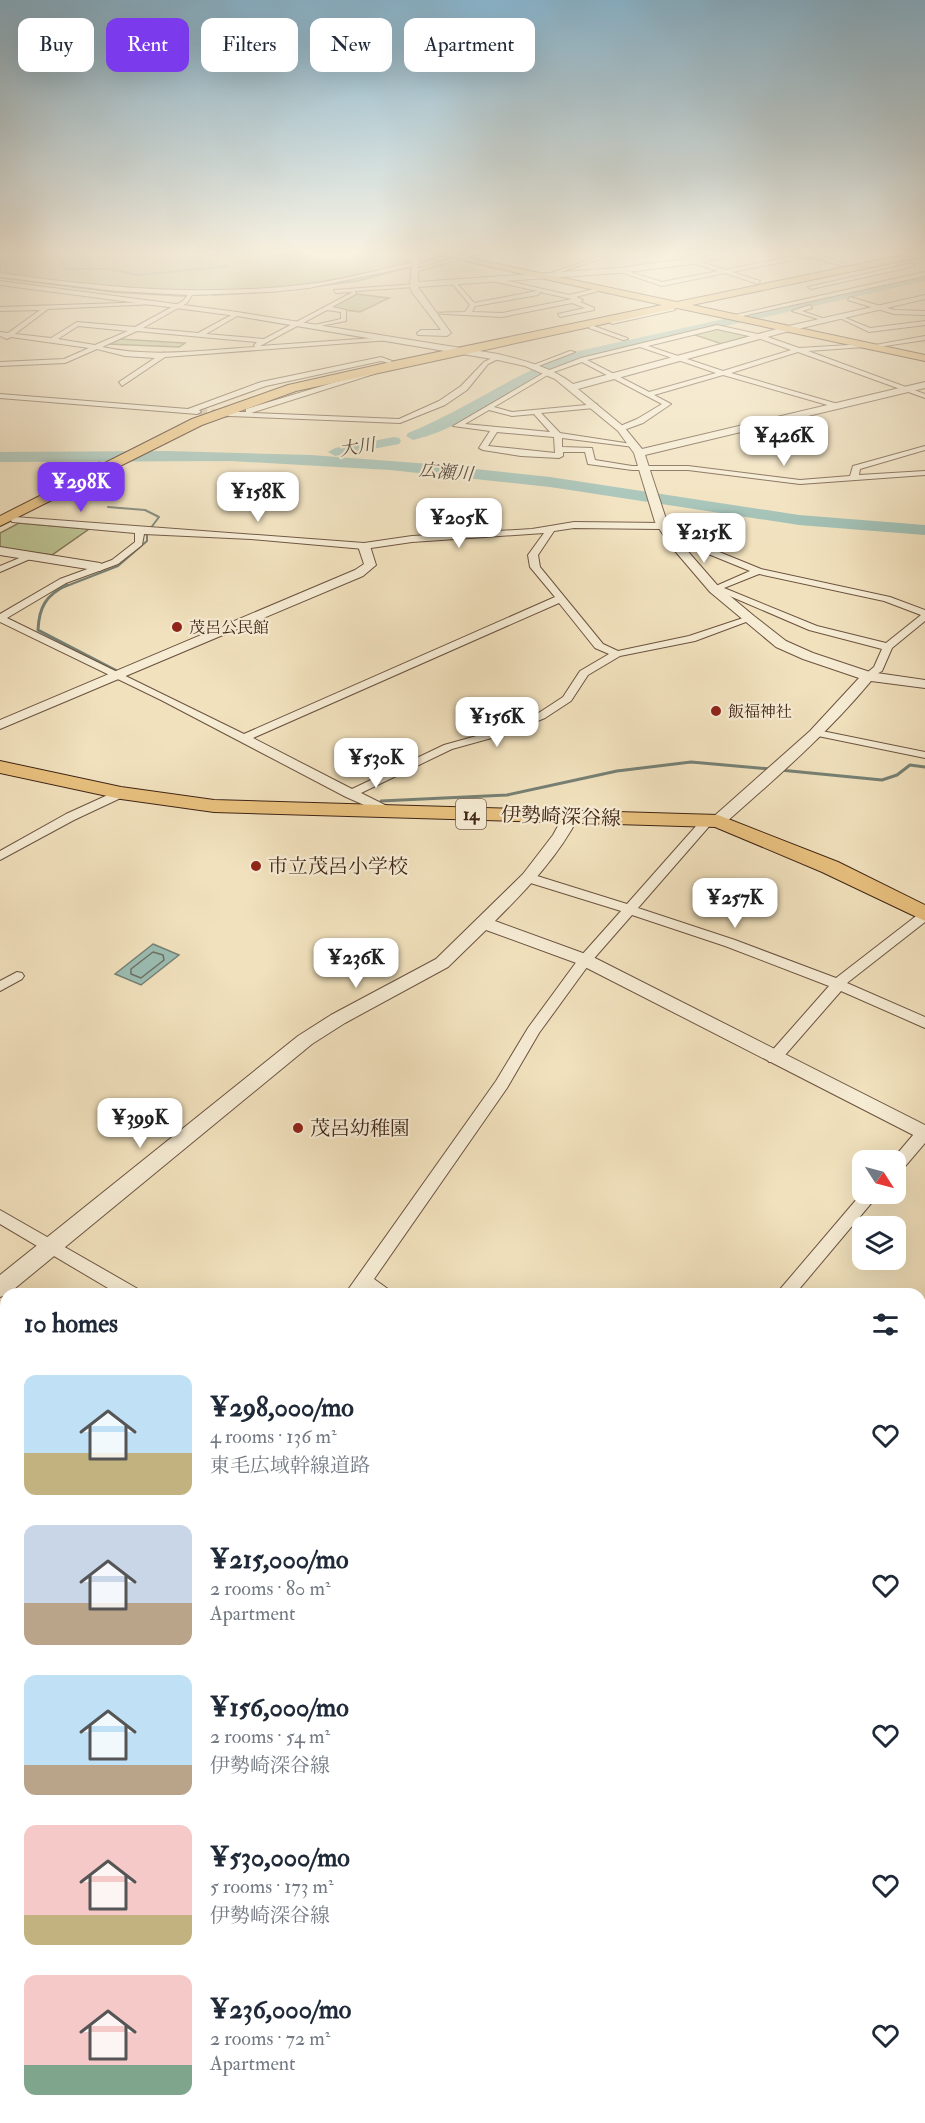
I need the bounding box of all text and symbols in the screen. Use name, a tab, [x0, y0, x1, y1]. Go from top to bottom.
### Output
chip: Buy	[18, 18, 94, 72]
chip: Rent	[106, 18, 189, 72]
chip: Filters	[201, 18, 298, 72]
chip: New	[310, 18, 392, 72]
chip: Apartment	[404, 18, 535, 72]
pin: ¥426K	[742, 416, 826, 467]
text: ¥426K	[754, 423, 814, 448]
water label: 大川	[338, 433, 379, 462]
water label: 広瀬川	[418, 459, 476, 486]
pin: ¥298K	[39, 462, 123, 513]
text: ¥298K	[52, 469, 110, 494]
pin: ¥158K	[216, 472, 300, 523]
text: ¥158K	[231, 479, 285, 504]
pin: ¥205K	[417, 498, 501, 549]
text: ¥205K	[430, 505, 488, 530]
pin: ¥215K	[662, 513, 746, 564]
text: ¥215K	[676, 520, 732, 545]
place label: 茂呂公民館	[189, 618, 269, 638]
marker: 茂呂公民館	[170, 620, 184, 634]
pin: ¥156K	[455, 697, 539, 748]
place label: 飯福神社	[728, 702, 792, 722]
text: ¥156K	[470, 704, 524, 729]
marker: 飯福神社	[709, 704, 723, 718]
pin: ¥530K	[334, 738, 418, 789]
text: ¥530K	[348, 745, 404, 770]
road number: 14	[456, 799, 486, 829]
street label: 伊勢崎深谷線	[501, 802, 621, 831]
place label: 市立茂呂小学校	[268, 854, 408, 879]
marker: 市立茂呂小学校	[249, 859, 263, 873]
pin: ¥257K	[693, 878, 777, 929]
text: ¥257K	[706, 885, 764, 910]
pin: ¥236K	[314, 938, 398, 989]
text: ¥236K	[328, 945, 384, 970]
pin: ¥399K	[98, 1098, 182, 1149]
text: ¥399K	[111, 1105, 169, 1130]
place label: 茂呂幼稚園	[310, 1116, 410, 1141]
marker: 茂呂幼稚園	[291, 1121, 305, 1135]
north arrow	[852, 1150, 906, 1204]
map controls	[852, 1150, 906, 1270]
button: layers	[852, 1216, 906, 1270]
text: 10 homes	[24, 1308, 118, 1340]
icon: filters	[869, 1308, 902, 1341]
text: ¥298,000/mo	[210, 1392, 354, 1424]
icon: home	[72, 1399, 144, 1471]
icon: heart	[869, 1419, 902, 1452]
text: 4 rooms · 136 m²	[210, 1424, 337, 1449]
text: 東毛広域幹線道路	[210, 1453, 370, 1478]
text: ¥215,000/mo	[210, 1544, 348, 1576]
icon: home	[72, 1549, 144, 1621]
icon: heart	[869, 1569, 902, 1602]
text: 2 rooms · 80 m²	[210, 1576, 331, 1601]
text: Apartment	[210, 1601, 295, 1626]
text: ¥156,000/mo	[210, 1692, 349, 1724]
icon: home	[72, 1699, 144, 1771]
icon: heart	[869, 1719, 902, 1752]
text: 2 rooms · 54 m²	[210, 1724, 330, 1749]
text: 伊勢崎深谷線	[210, 1753, 330, 1778]
text: ¥530,000/mo	[210, 1842, 350, 1874]
icon: home	[72, 1849, 144, 1921]
icon: heart	[869, 1869, 902, 1902]
text: 5 rooms · 173 m²	[210, 1874, 334, 1899]
text: 伊勢崎深谷線	[210, 1903, 330, 1928]
text: ¥236,000/mo	[210, 1994, 351, 2026]
icon: home	[72, 1999, 144, 2071]
icon: heart	[869, 2019, 902, 2052]
text: 2 rooms · 72 m²	[210, 2026, 330, 2051]
text: Apartment	[210, 2051, 295, 2076]

